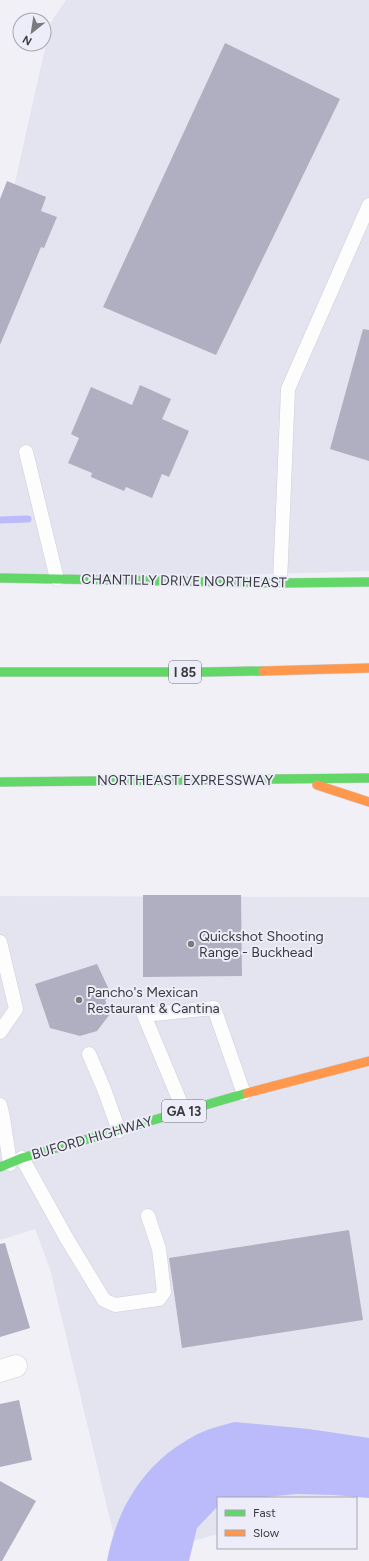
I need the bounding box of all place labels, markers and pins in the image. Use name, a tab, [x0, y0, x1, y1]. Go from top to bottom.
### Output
place label: Quickshot Shooting Range - Buckhead	[199, 928, 324, 961]
marker: Quickshot Shooting Range - Buckhead	[186, 939, 196, 949]
place label: Pancho's Mexican Restaurant & Cantina	[87, 984, 220, 1017]
marker: Pancho's Mexican Restaurant & Cantina	[74, 995, 84, 1005]

